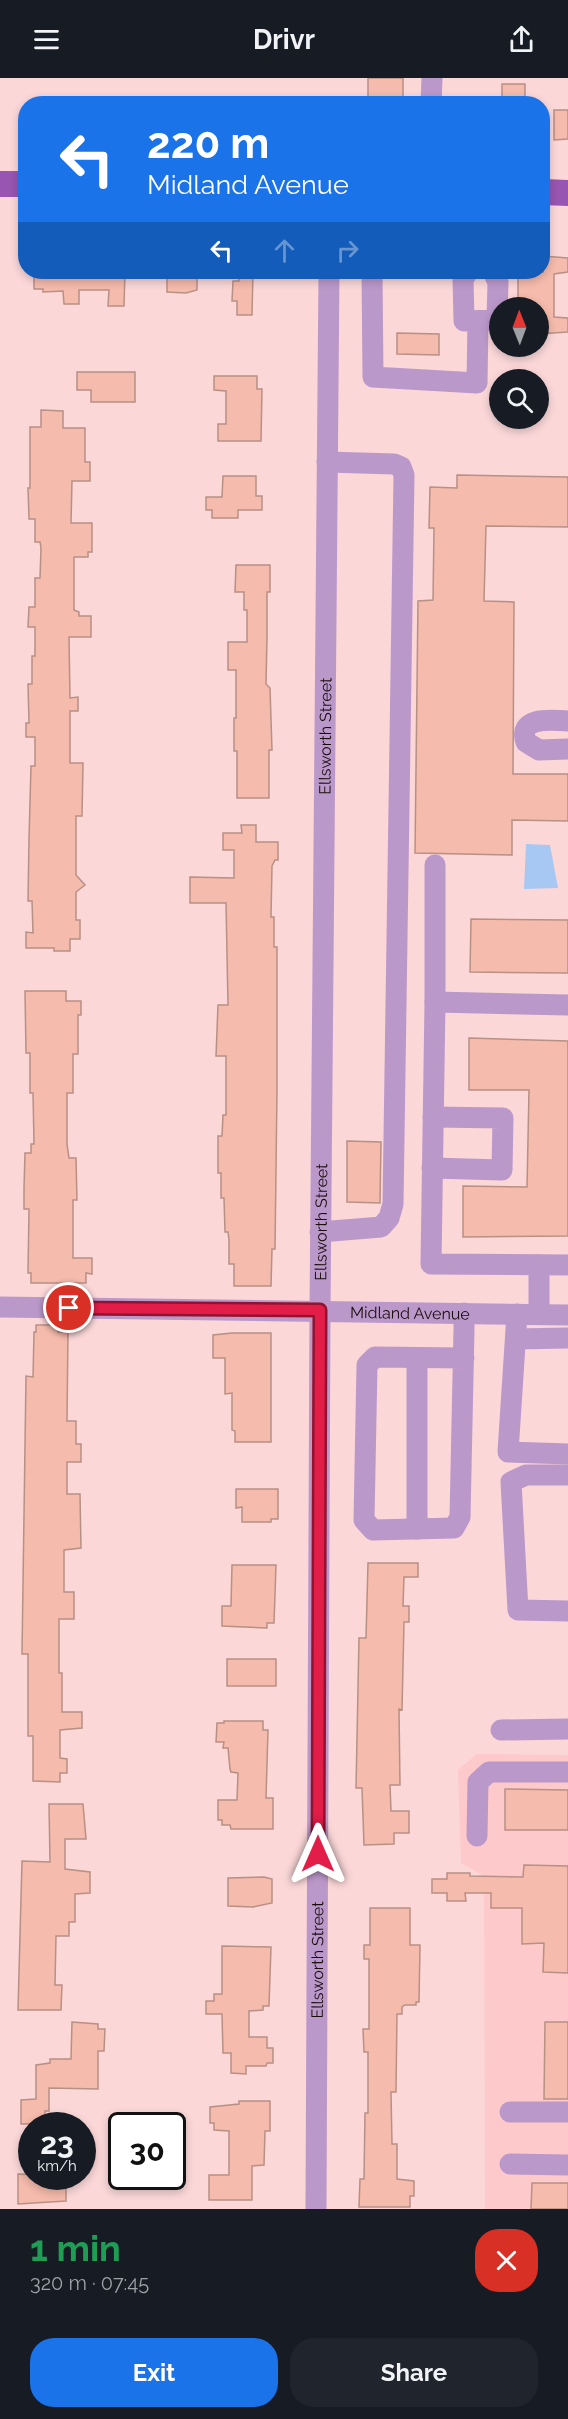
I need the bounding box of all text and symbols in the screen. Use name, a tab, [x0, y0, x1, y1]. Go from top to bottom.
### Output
icon: menu	[30, 23, 63, 56]
icon: share	[505, 23, 538, 56]
text: Drivr	[253, 24, 315, 55]
text: 220 m	[147, 119, 269, 168]
icon: left	[48, 120, 126, 198]
text: Midland Avenue	[147, 169, 349, 200]
icon: left	[205, 234, 238, 267]
icon: ahead	[268, 234, 301, 267]
icon: right	[331, 234, 364, 267]
north arrow	[489, 297, 549, 357]
map controls	[489, 297, 549, 429]
button: search	[489, 369, 549, 429]
street label: Ellsworth Street	[315, 677, 335, 795]
street label: Ellsworth Street	[311, 1163, 331, 1281]
pin	[43, 1282, 94, 1333]
icon: arrive	[52, 1291, 85, 1324]
street label: Midland Avenue	[350, 1302, 470, 1323]
position arrow	[286, 1822, 350, 1886]
street label: Ellsworth Street	[307, 1901, 327, 2019]
speed limit sign: 30	[108, 2112, 186, 2190]
text: 23	[40, 2126, 74, 2161]
text: km/h	[37, 2157, 77, 2175]
text: 1 min	[30, 2227, 121, 2269]
button: close	[475, 2229, 538, 2292]
text: 320 m · 07:45	[30, 2271, 149, 2295]
button: Exit	[30, 2338, 278, 2407]
button: Share	[290, 2338, 538, 2407]

